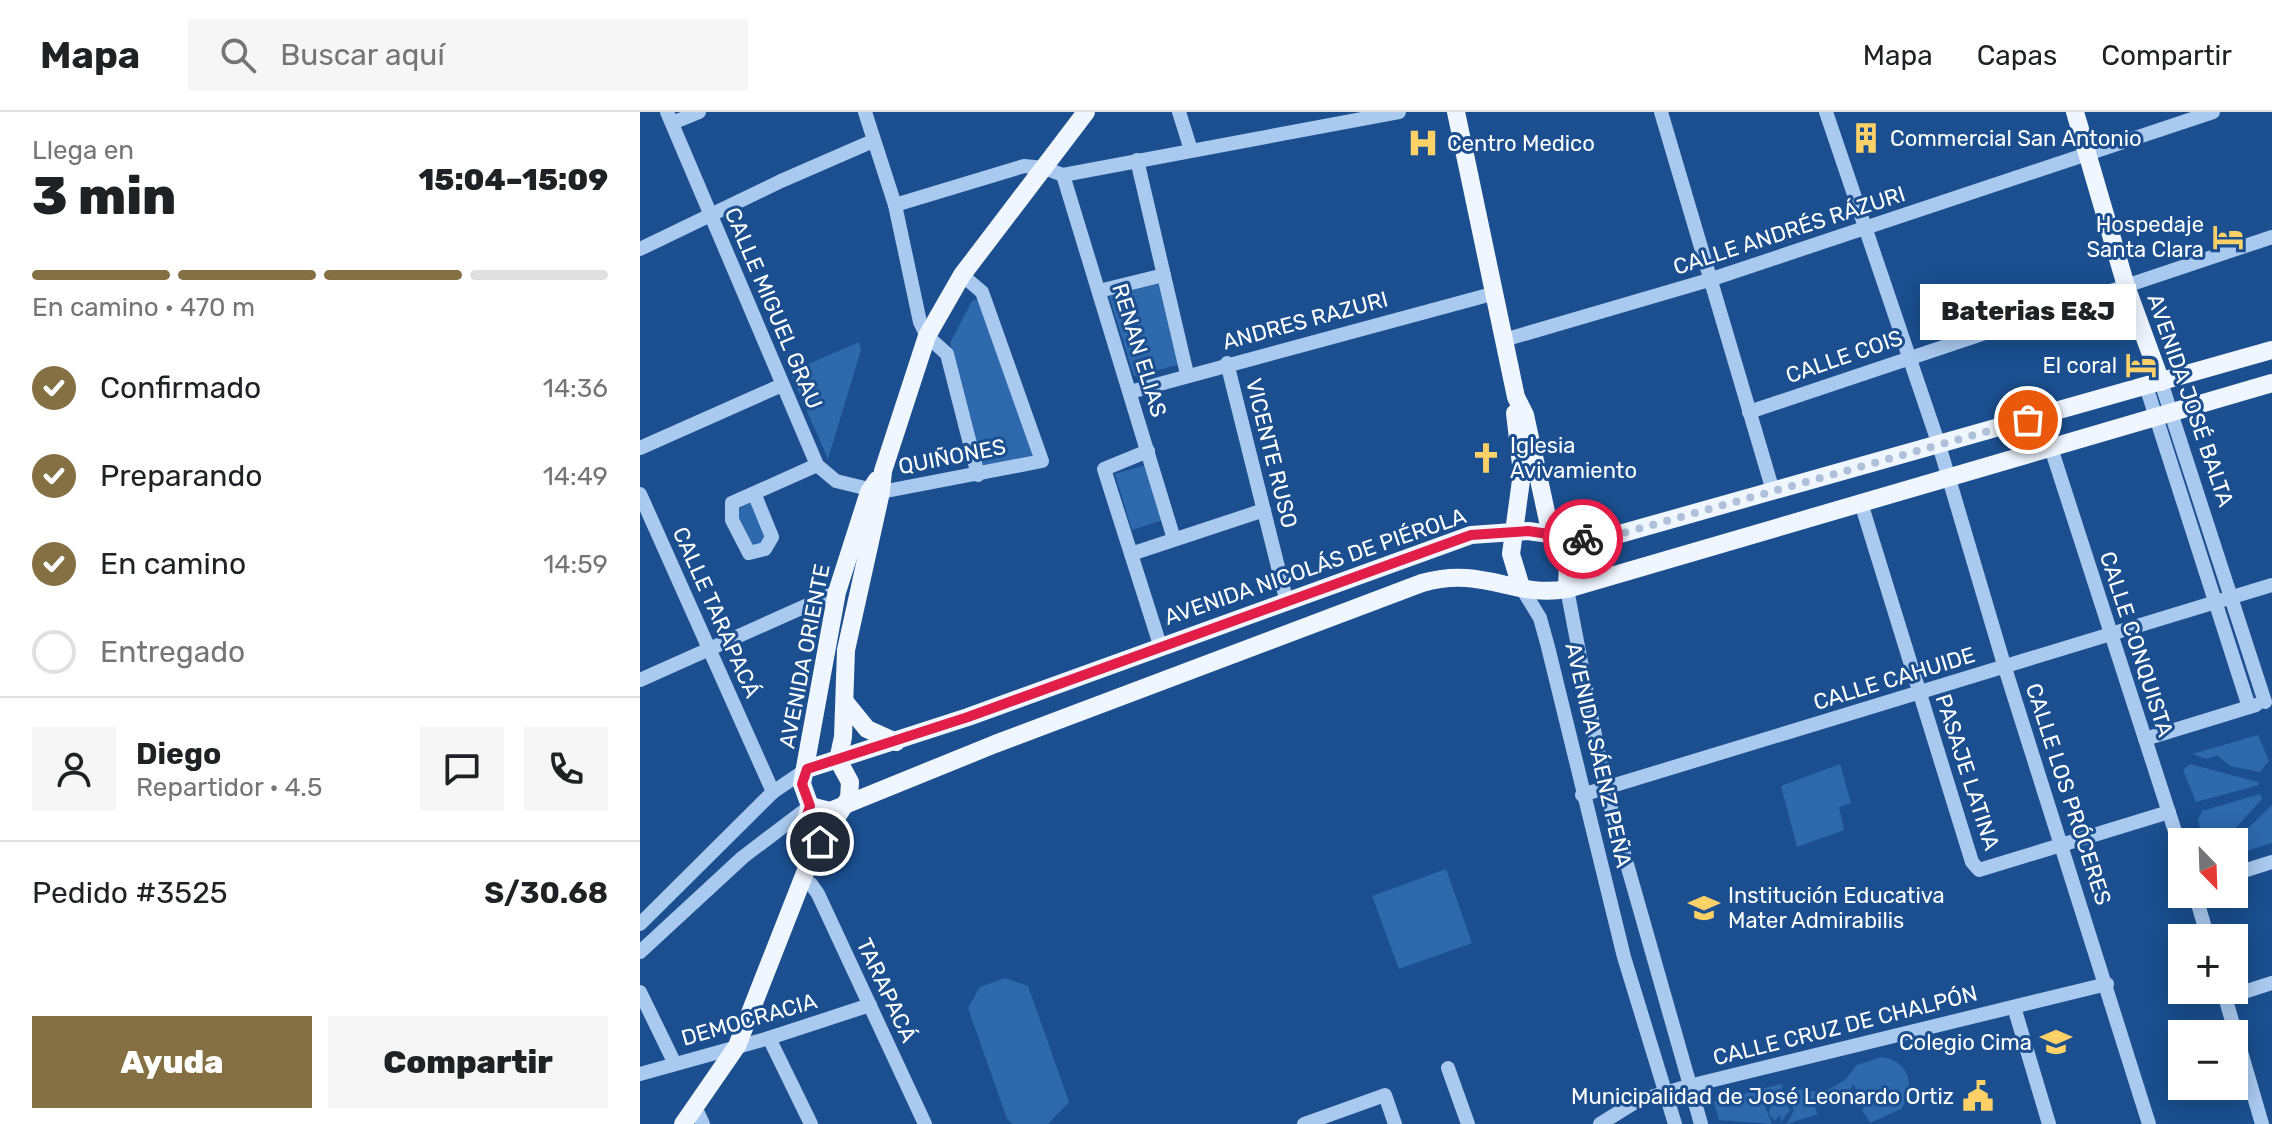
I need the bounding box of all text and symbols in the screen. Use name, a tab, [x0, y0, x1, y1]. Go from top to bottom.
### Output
search box	[188, 19, 748, 91]
text: Mapa	[40, 32, 140, 78]
icon: search	[216, 33, 260, 77]
text: Buscar aquí	[280, 37, 445, 73]
text: Mapa	[1863, 39, 1933, 72]
text: Capas	[1977, 39, 2057, 72]
text: Compartir	[2101, 39, 2232, 72]
building icon: Commercial San Antonio	[1849, 121, 1883, 155]
place label: Commercial San Antonio	[1890, 125, 2142, 152]
hospital icon: Centro Medico	[1406, 126, 1440, 160]
place label: Centro Medico	[1447, 130, 1595, 157]
text: Llega en	[32, 135, 134, 166]
text: 15:04–15:09	[419, 162, 608, 198]
text: 3 min	[32, 165, 176, 227]
street label: CALLE ANDRÉS RÁZURI	[1670, 180, 1909, 281]
street label: CALLE MIGUEL GRAU	[719, 203, 828, 413]
place label: Hospedaje Santa Clara	[2086, 211, 2204, 263]
hotel icon: Hospedaje Santa Clara	[2211, 220, 2245, 254]
street label: RENAN ELIAS	[1106, 280, 1173, 420]
callout: Baterias E&J	[1920, 284, 2136, 340]
street label: ANDRES RAZURI	[1219, 285, 1391, 356]
street label: AVENIDA JOSÉ BALTA	[2141, 290, 2240, 510]
text: En camino · 470 m	[32, 292, 255, 323]
text: Baterias E&J	[1941, 296, 2115, 327]
street label: CALLE COIS	[1782, 324, 1906, 389]
hotel icon: El coral	[2124, 348, 2158, 382]
place label: El coral	[2042, 352, 2117, 379]
icon: check	[32, 366, 76, 410]
text: Confirmado	[100, 370, 261, 406]
text: 14:36	[543, 373, 608, 404]
street label: VICENTE RUSO	[1240, 375, 1303, 531]
pin	[1994, 386, 2062, 454]
icon: bag	[2006, 398, 2050, 442]
place label: Iglesia Avivamiento	[1510, 432, 1637, 484]
street label: QUIÑONES	[896, 433, 1008, 480]
church icon: Iglesia Avivamiento	[1469, 441, 1503, 475]
icon: check	[32, 454, 76, 498]
text: Preparando	[100, 458, 263, 494]
text: 14:49	[543, 461, 608, 492]
courier	[1543, 499, 1623, 579]
street label: AVENIDA NICOLÁS DE PIÉROLA	[1161, 502, 1470, 631]
icon: bike	[1561, 517, 1605, 561]
street label: CALLE TARAPACÁ	[667, 523, 766, 702]
icon: check	[32, 542, 76, 586]
text: En camino	[100, 546, 246, 582]
street label: CALLE CONQUISTA	[2094, 548, 2179, 740]
text: 14:59	[543, 549, 608, 580]
street label: AVENIDA ORIENTE	[773, 562, 836, 751]
text: Entregado	[100, 634, 245, 670]
street label: AVENIDA SÁENZ PEÑA	[1559, 640, 1638, 870]
street label: CALLE CAHUIDE	[1810, 641, 1978, 716]
street label: CALLE LOS PRÓCERES	[2020, 680, 2117, 909]
street label: PASAJE LATINA	[1930, 691, 2006, 854]
button: person	[32, 727, 116, 811]
button: chat	[420, 727, 504, 811]
button: phone	[524, 727, 608, 811]
text: Diego	[136, 736, 221, 772]
text: Repartidor · 4.5	[136, 772, 322, 803]
pin	[786, 808, 854, 876]
icon: home	[798, 820, 842, 864]
north arrow	[2168, 828, 2248, 908]
map controls	[2168, 828, 2248, 1100]
text: Pedido #3525	[32, 875, 228, 911]
text: S/30.68	[484, 875, 608, 911]
place label: Institución Educativa Mater Admirabilis	[1728, 882, 1945, 934]
school or university icon: Institución Educativa Mater Admirabilis	[1687, 891, 1721, 925]
button: +	[2168, 924, 2248, 1004]
street label: TARAPACÁ	[851, 934, 923, 1047]
street label: CALLE CRUZ DE CHALPÓN	[1710, 980, 1980, 1071]
street label: DEMOCRACIA	[678, 987, 820, 1052]
button: Ayuda	[32, 1016, 312, 1108]
button: Compartir	[328, 1016, 608, 1108]
button: −	[2168, 1020, 2248, 1100]
school or university icon: Colegio Cima	[2039, 1025, 2073, 1059]
place label: Colegio Cima	[1899, 1029, 2032, 1056]
public building icon: Municipalidad de José Leonardo Ortiz	[1961, 1079, 1995, 1113]
place label: Municipalidad de José Leonardo Ortiz	[1571, 1083, 1954, 1110]

